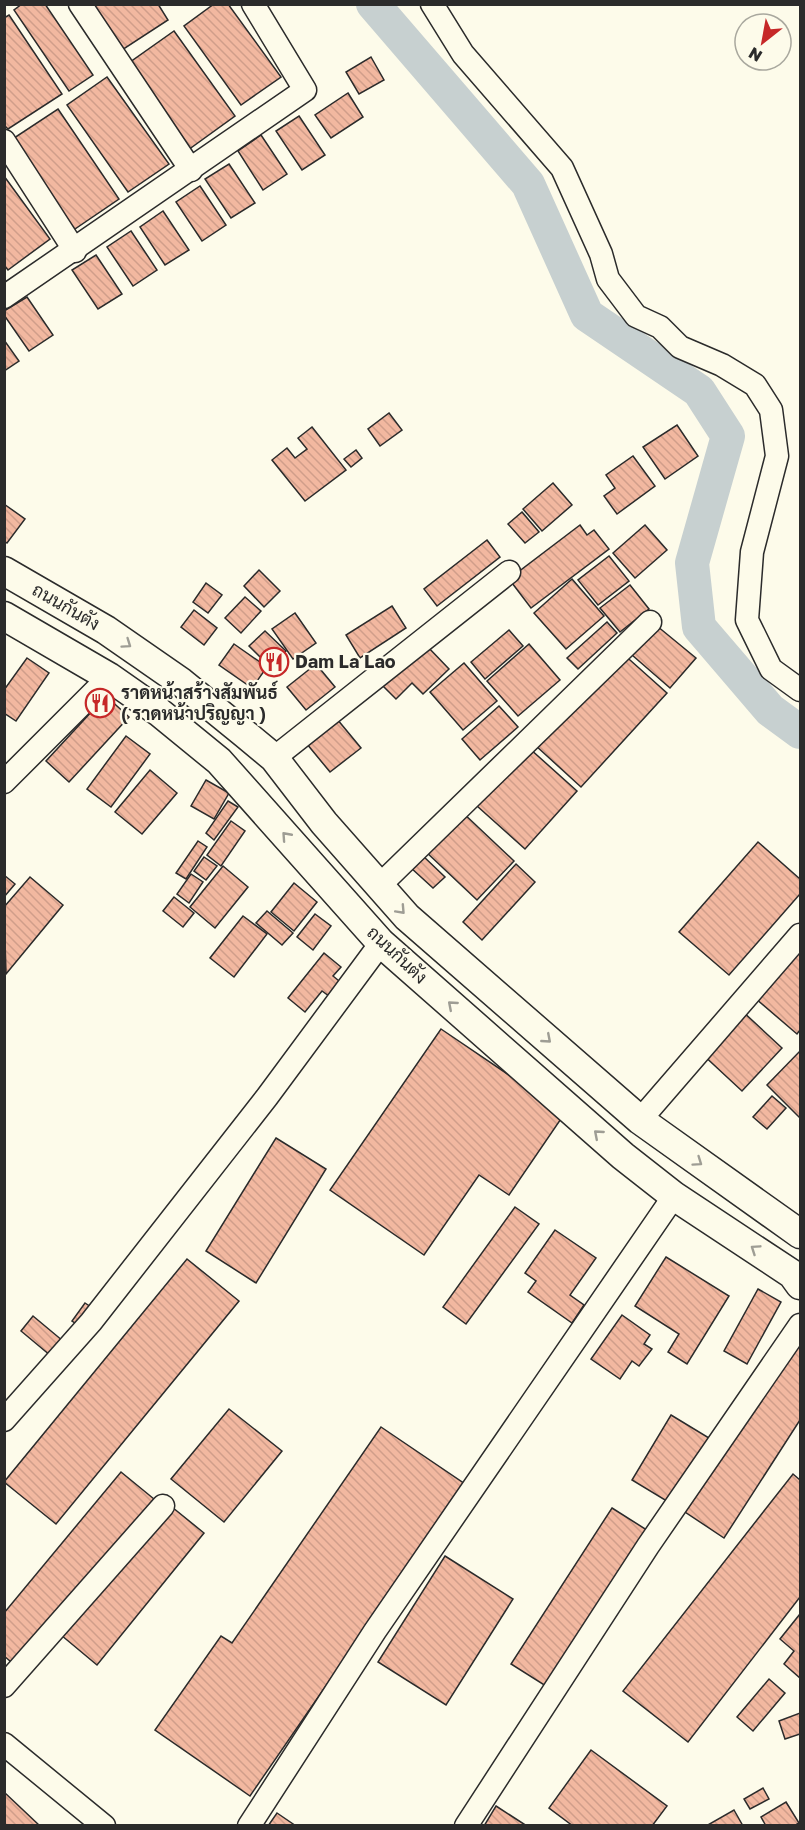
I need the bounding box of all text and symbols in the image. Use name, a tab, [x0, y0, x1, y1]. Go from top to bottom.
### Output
north arrow	[733, 12, 793, 72]
text: N	[745, 43, 766, 67]
street label: ถนนกันตัง	[29, 578, 104, 634]
one-way arrow	[120, 637, 131, 648]
restaurant icon: Dam La Lao	[258, 646, 290, 678]
place label: Dam La Lao	[295, 650, 396, 672]
place label: ราดหน้าสร้างสัมพันธ์ ( ราดหน้าปริญญา )	[121, 680, 279, 725]
restaurant icon: ราดหน้าสร้างสัมพันธ์ ( ราดหน้าปริญญา )	[84, 687, 116, 719]
one-way arrow	[282, 832, 293, 843]
one-way arrow	[394, 903, 405, 913]
street label: ถนนกันตัง	[363, 921, 432, 988]
one-way arrow	[448, 1001, 459, 1012]
one-way arrow	[540, 1032, 551, 1043]
one-way arrow	[594, 1130, 605, 1141]
one-way arrow	[692, 1155, 703, 1166]
one-way arrow	[751, 1245, 761, 1257]

